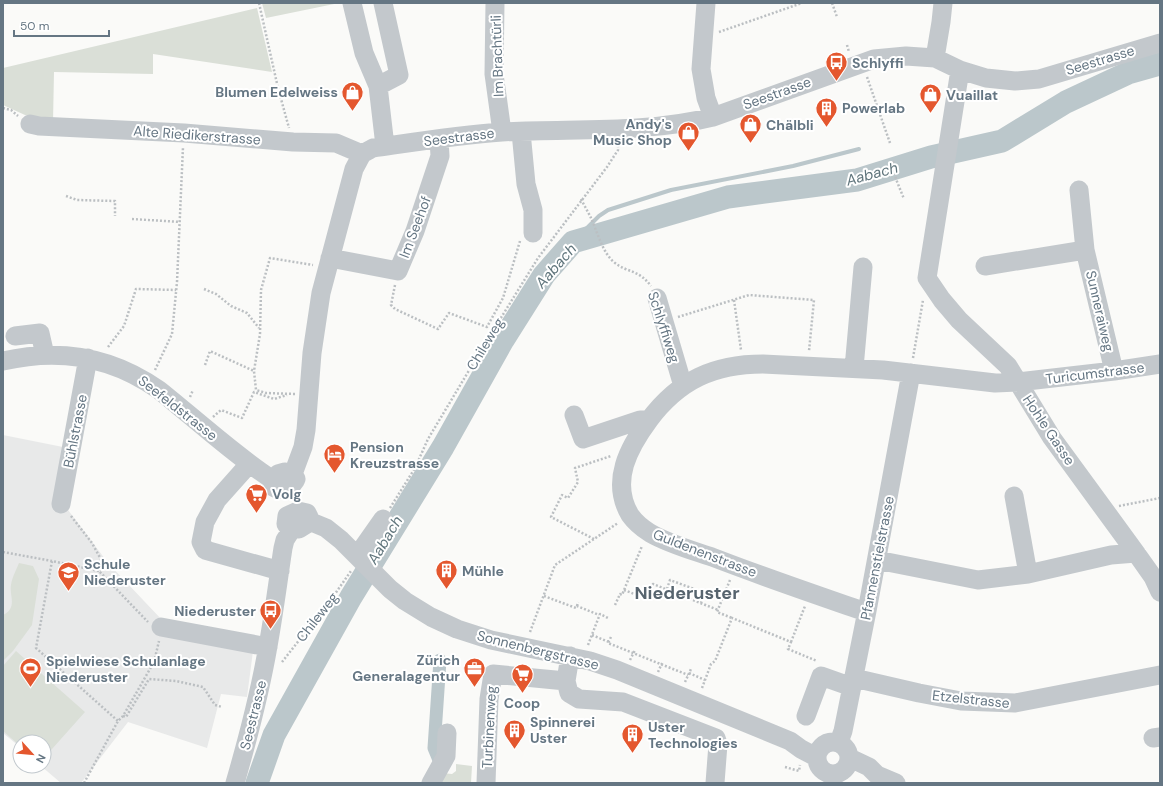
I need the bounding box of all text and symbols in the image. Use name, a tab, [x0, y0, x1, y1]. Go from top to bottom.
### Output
scale bar	[14, 12, 109, 38]
street label: Im Brachtürli	[487, 15, 507, 97]
text: 50 m	[20, 18, 49, 34]
street label: Seestrasse	[1063, 41, 1137, 79]
bus stop icon: Schlyffi	[824, 50, 850, 83]
place label: Schlyffi	[852, 54, 904, 72]
street label: Seestrasse	[741, 72, 813, 114]
shop icon: Blumen Edelweiss	[340, 79, 366, 112]
shop icon: Vuaillat	[918, 82, 944, 115]
place label: Blumen Edelweiss	[215, 83, 338, 101]
place label: Vuaillat	[946, 86, 998, 104]
building icon: Powerlab	[814, 95, 840, 128]
place label: Powerlab	[842, 99, 905, 117]
shop icon: Chälbli	[738, 112, 764, 145]
place label: Andy's Music Shop	[593, 115, 672, 149]
place label: Chälbli	[766, 116, 814, 134]
shop icon: Andy's Music Shop	[675, 119, 701, 152]
street label: Alte Riedikerstrasse	[133, 122, 261, 148]
street label: Seestrasse	[423, 124, 495, 150]
water label: Aabach	[843, 157, 901, 191]
street label: Im Seehof	[395, 193, 435, 260]
water label: Aabach	[530, 239, 581, 293]
street label: Sunneraiweg	[1082, 269, 1118, 353]
street label: Schlyffiweg	[644, 289, 684, 365]
street label: Chileweg	[462, 314, 508, 374]
street label: Turicumstrasse	[1045, 358, 1145, 388]
street label: Seefeldstrasse	[135, 372, 221, 444]
street label: Hohle Gasse	[1019, 391, 1079, 469]
street label: Bühlstrasse	[59, 393, 91, 469]
place label: Pension Kreuzstrasse	[350, 438, 439, 472]
hotel icon: Pension Kreuzstrasse	[322, 442, 348, 475]
supermarket icon: Volg	[243, 481, 269, 514]
place label: Volg	[272, 485, 302, 503]
street label: Pfannenstielstrasse	[856, 494, 898, 622]
water label: Aabach	[362, 512, 407, 569]
street label: Guldenenstrasse	[651, 525, 759, 581]
place label: Schule Niederuster	[84, 555, 166, 589]
building icon: Mühle	[433, 558, 459, 591]
school or university icon: Schule Niederuster	[56, 559, 82, 592]
place label: Mühle	[462, 562, 504, 580]
district label: Niederuster	[634, 581, 740, 605]
street label: Chileweg	[292, 588, 342, 646]
bus stop icon: Niederuster	[258, 598, 284, 631]
place label: Niederuster	[174, 602, 256, 620]
street label: Sonnenbergstrasse	[475, 626, 601, 674]
place label: Zürich Generalagentur	[352, 651, 460, 685]
place label: Spielwiese Schulanlage Niederuster	[46, 652, 206, 686]
office icon: Zürich Generalagentur	[462, 655, 488, 688]
sports icon: Spielwiese Schulanlage Niederuster	[18, 656, 44, 689]
supermarket icon: Coop	[509, 662, 535, 695]
street label: Seestrasse	[236, 678, 270, 752]
street label: Turbinenweg	[478, 685, 500, 769]
street label: Etzelstrasse	[931, 686, 1011, 712]
place label: Coop	[504, 694, 540, 712]
place label: Spinnerei Uster	[530, 713, 595, 747]
building icon: Spinnerei Uster	[502, 717, 528, 750]
place label: Uster Technologies	[648, 718, 738, 752]
building icon: Uster Technologies	[620, 722, 646, 755]
north arrow	[12, 734, 52, 774]
text: N	[33, 752, 49, 765]

